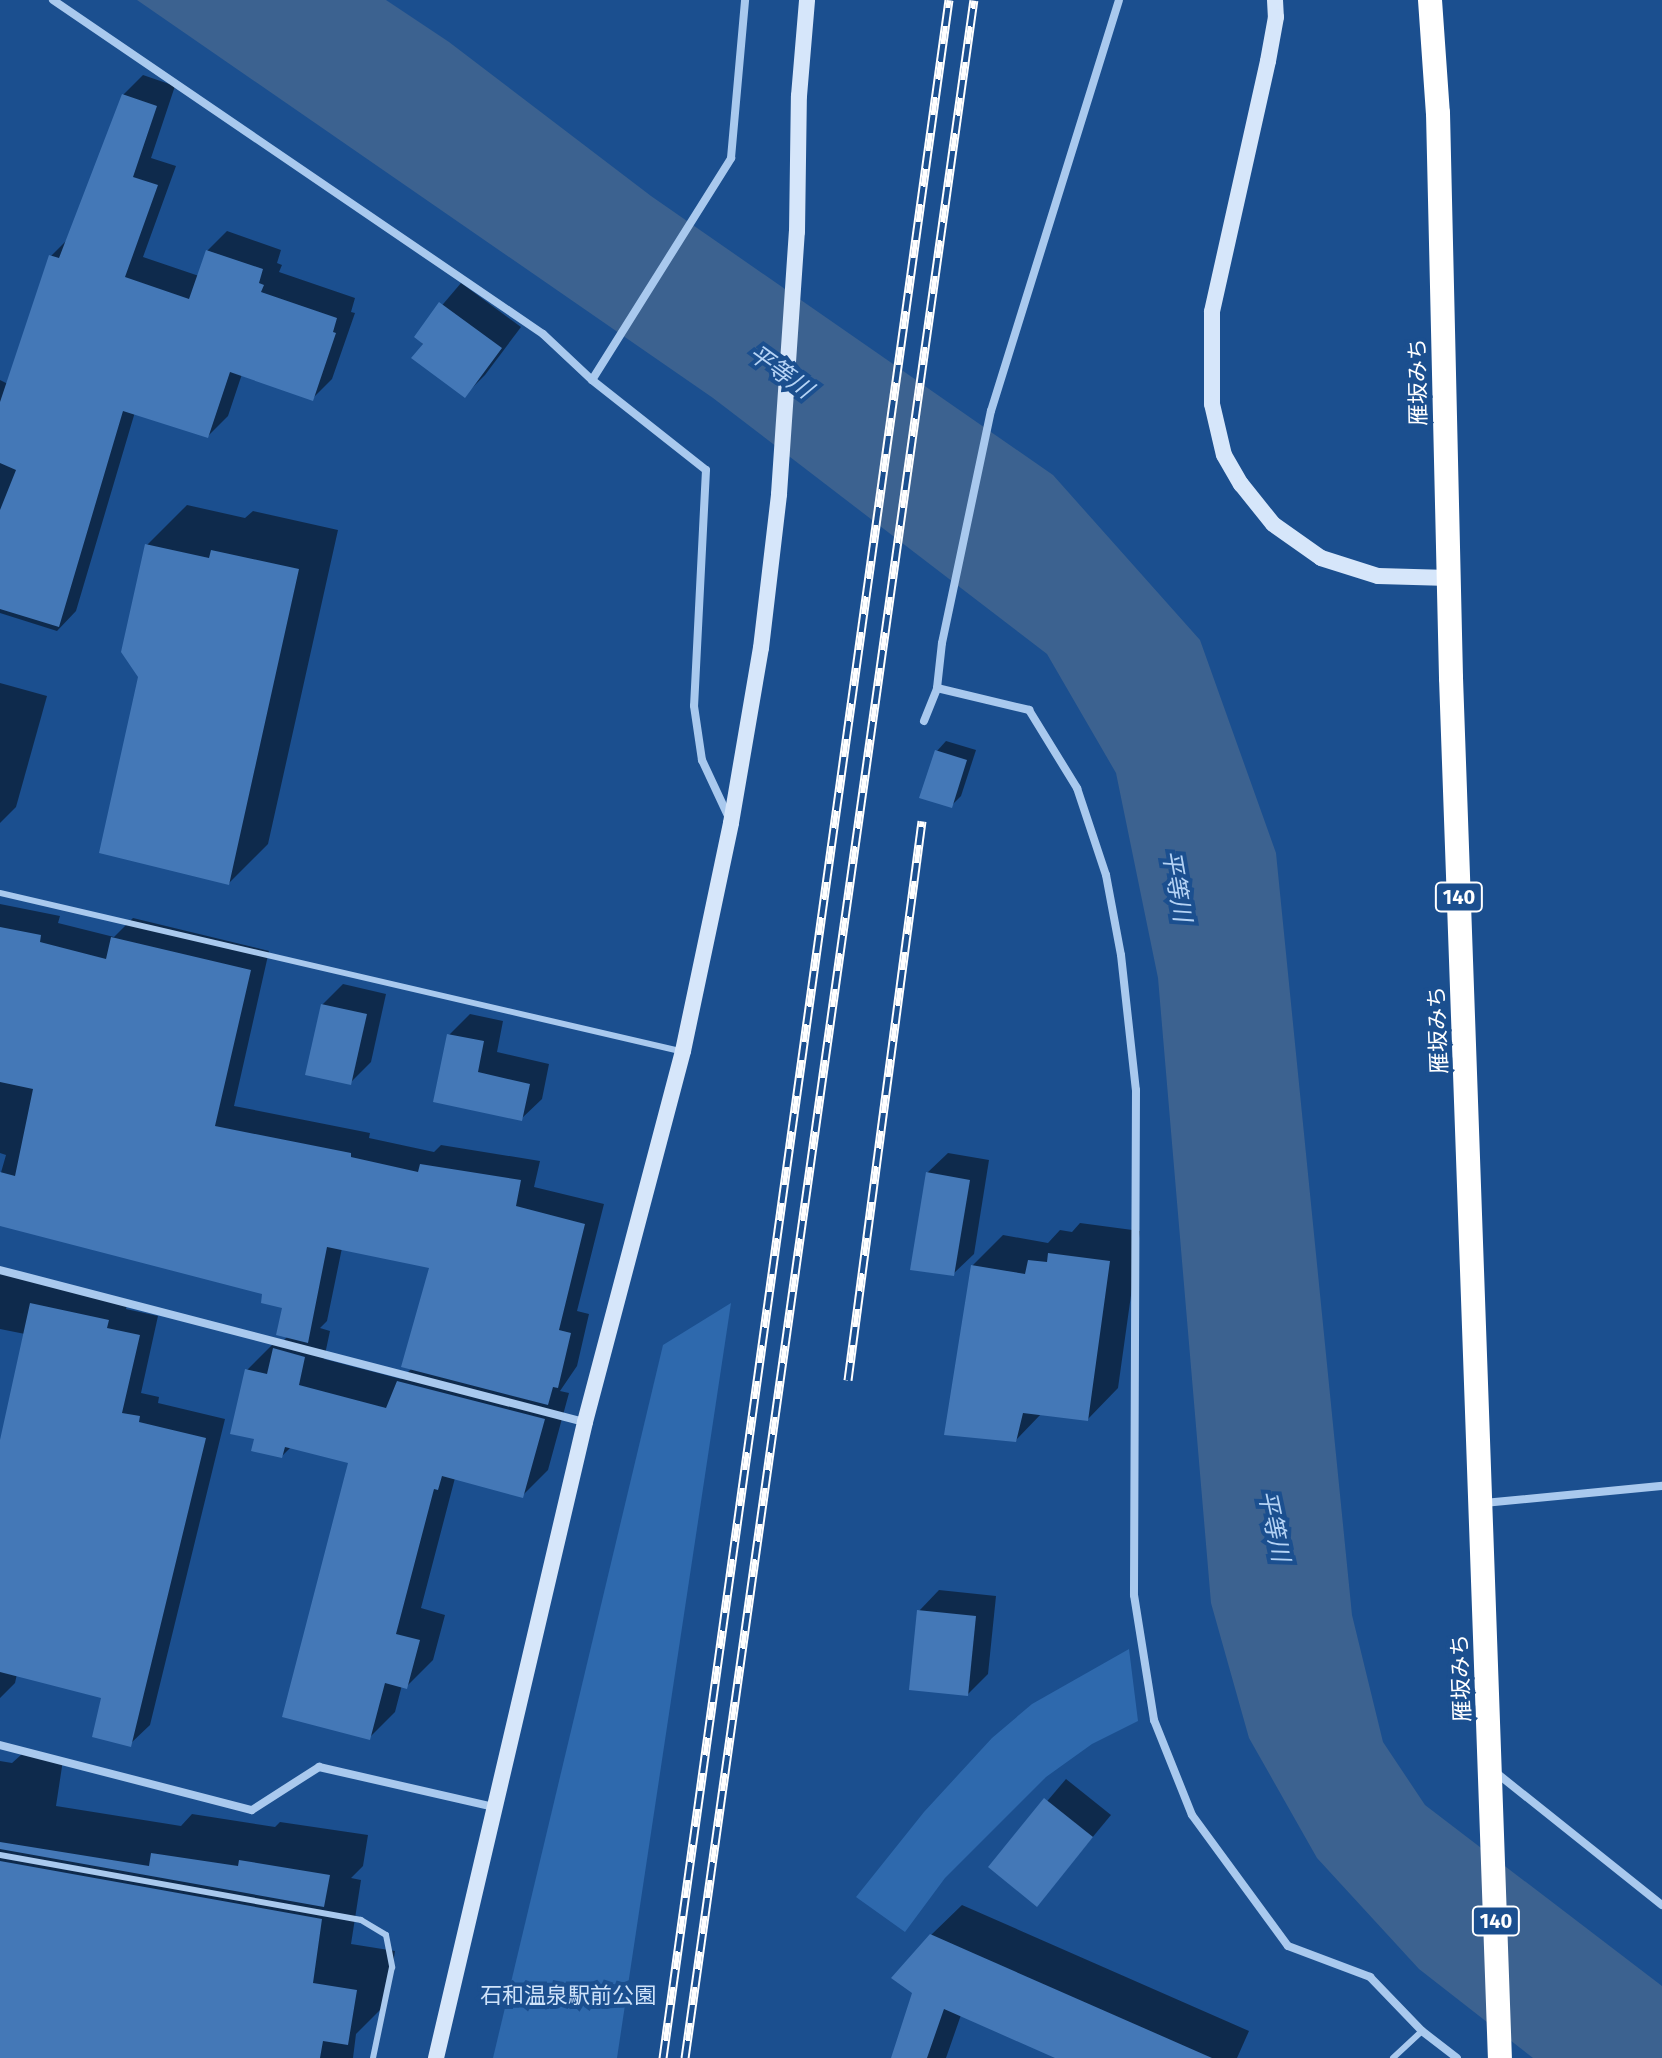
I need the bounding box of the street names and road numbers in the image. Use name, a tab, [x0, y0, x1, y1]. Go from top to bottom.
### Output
street label: 雁坂みち	[1404, 338, 1432, 426]
road number: 140	[1433, 881, 1485, 913]
street label: 雁坂みち	[1423, 986, 1453, 1074]
street label: 雁坂みち	[1446, 1634, 1476, 1722]
road number: 140	[1470, 1905, 1522, 1937]

